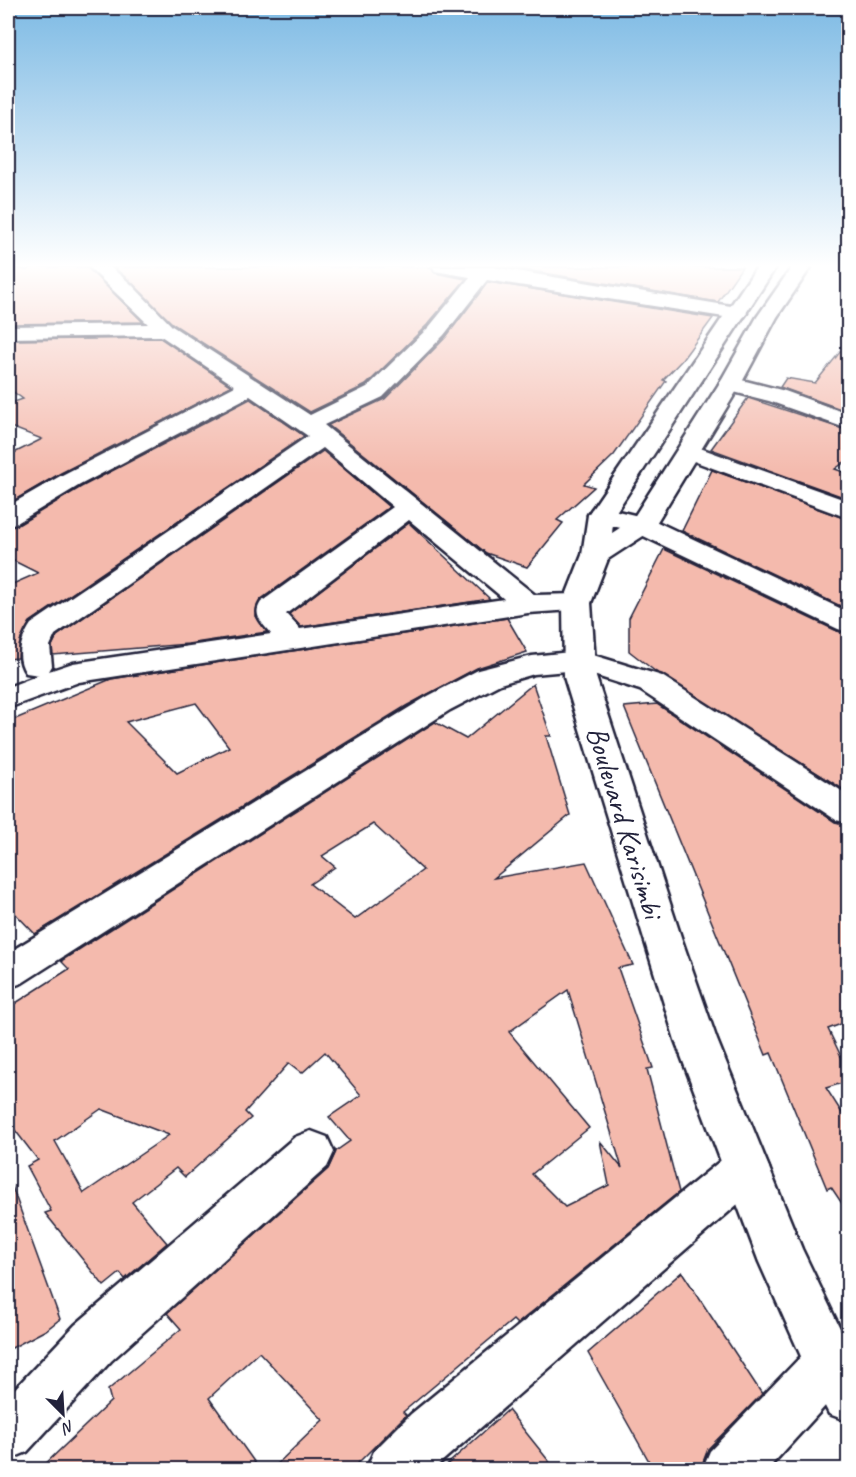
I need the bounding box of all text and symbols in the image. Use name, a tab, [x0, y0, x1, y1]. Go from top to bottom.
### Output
street label: Boulevard Karisimbi	[578, 721, 673, 926]
north arrow	[33, 1384, 93, 1444]
text: N	[57, 1416, 77, 1439]

